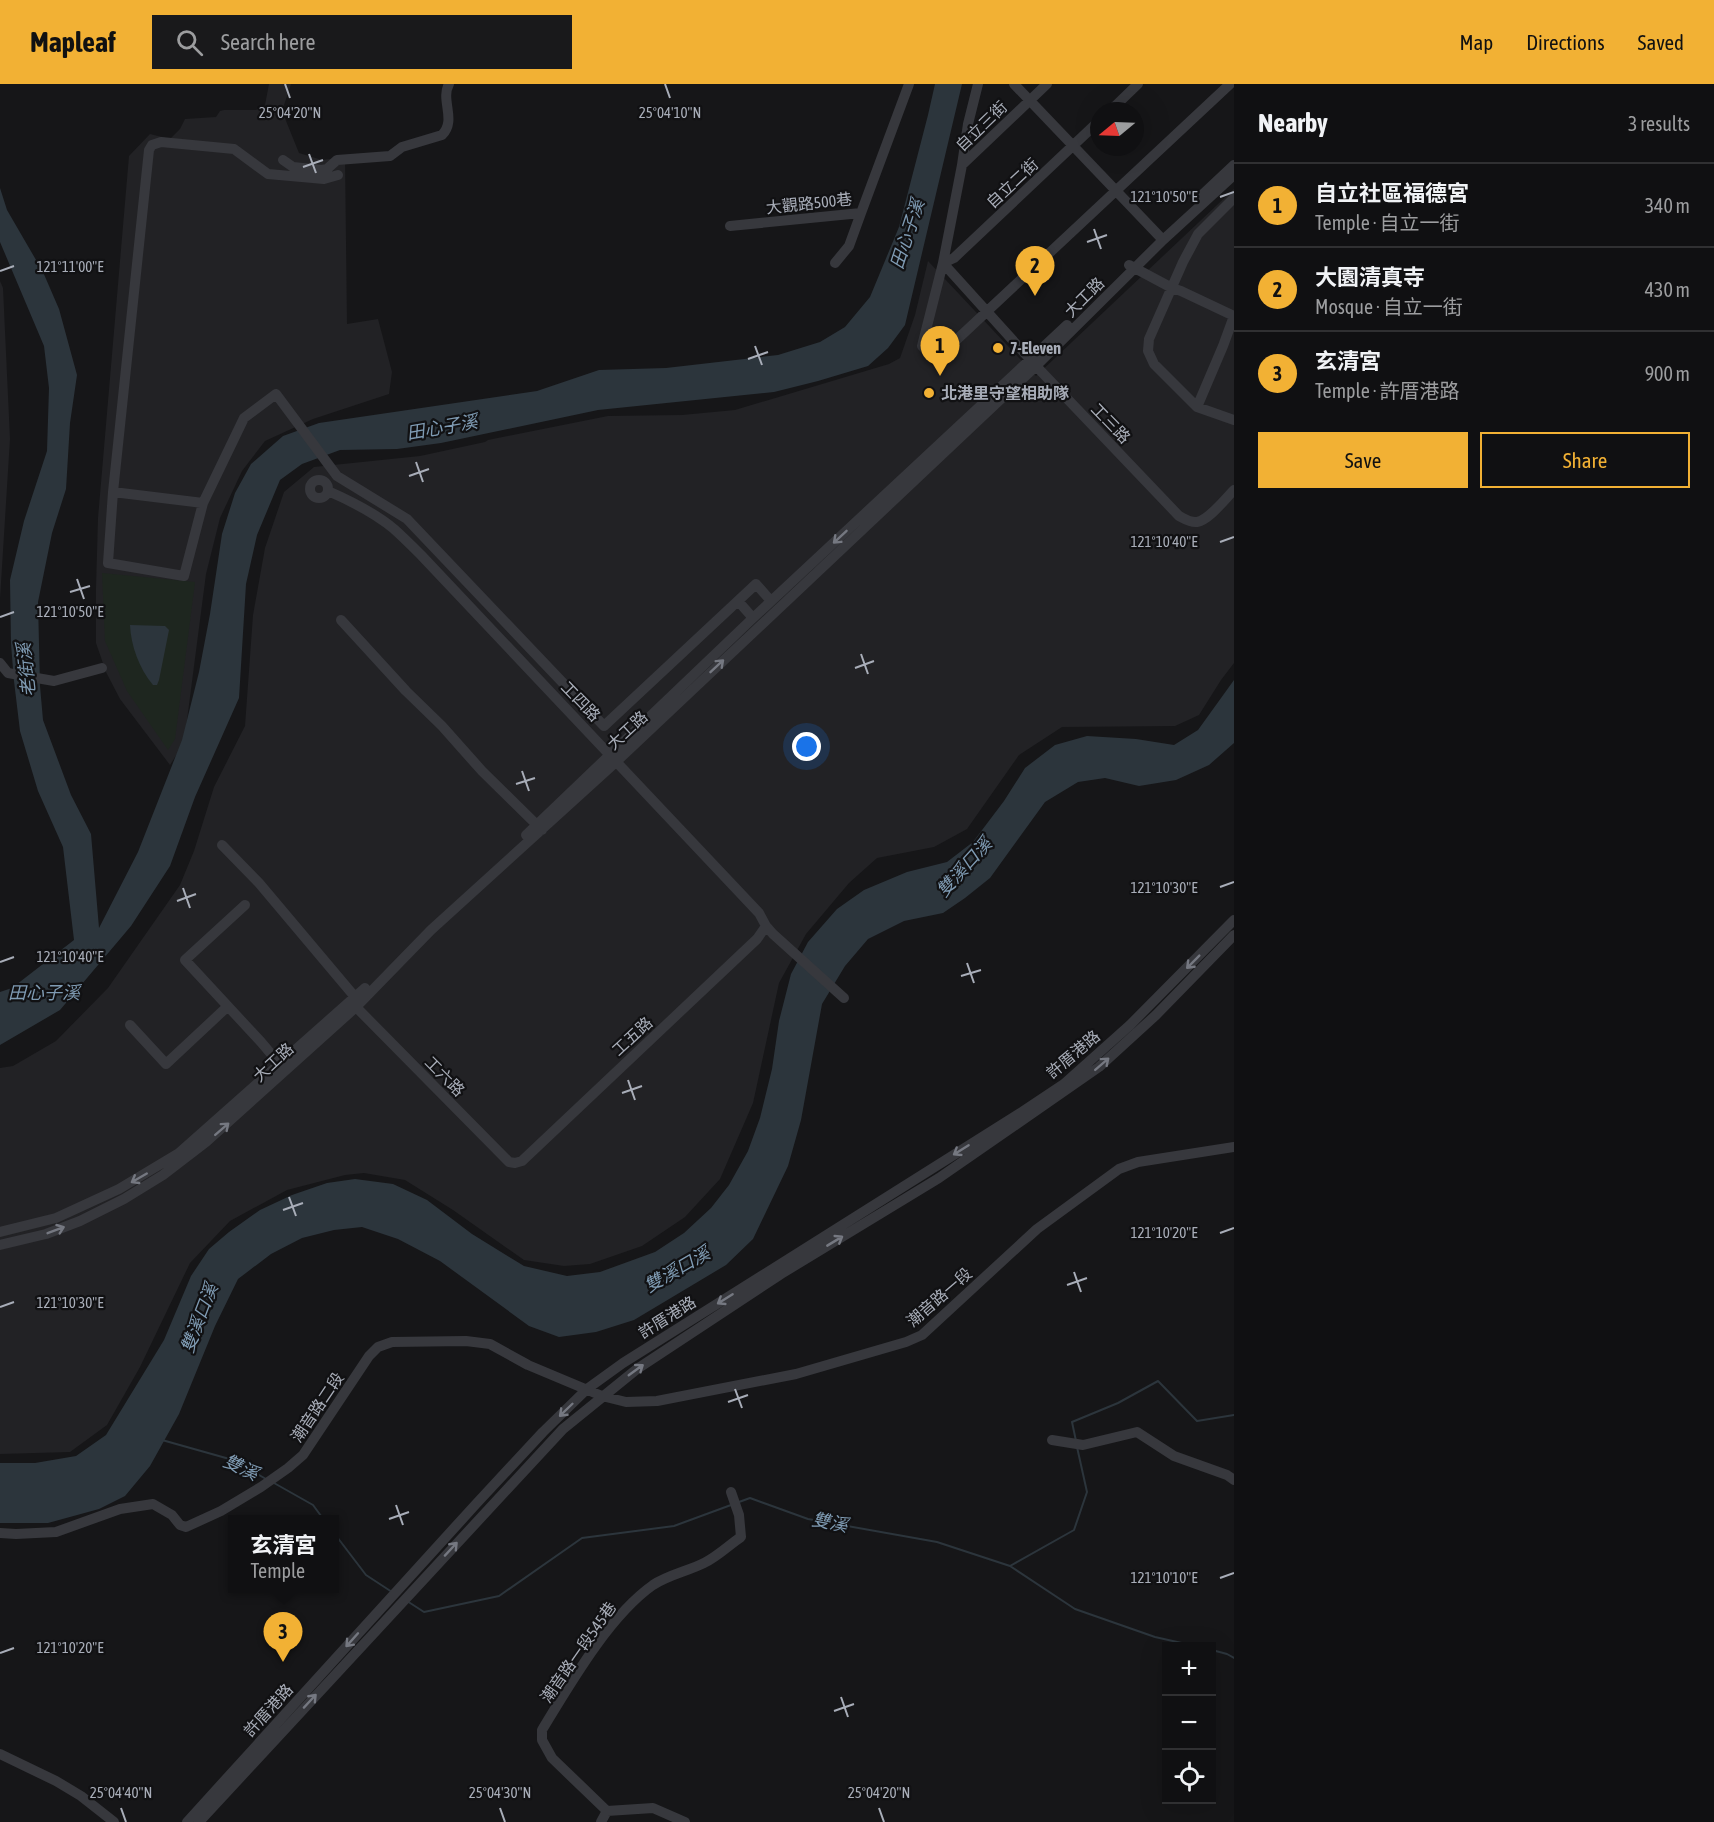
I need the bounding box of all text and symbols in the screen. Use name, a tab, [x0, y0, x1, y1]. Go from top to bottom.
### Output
search box	[152, 15, 572, 69]
text: Mapleaf	[30, 26, 116, 58]
icon: search	[173, 26, 206, 59]
text: Search here	[221, 29, 316, 55]
text: Map	[1459, 30, 1493, 54]
text: Directions	[1526, 30, 1605, 54]
text: Saved	[1638, 30, 1684, 54]
street label: 自立三街	[952, 97, 1010, 155]
north arrow	[1090, 102, 1144, 156]
text: 25°04'20"N	[259, 104, 321, 121]
text: 25°04'10"N	[639, 104, 701, 121]
text: Nearby	[1258, 108, 1328, 138]
text: 3 results	[1628, 112, 1690, 135]
street label: 自立二街	[982, 155, 1042, 211]
text: 自立社區福德宮	[1315, 180, 1469, 206]
text: 121°10'50"E	[1130, 188, 1198, 205]
street label: 大觀路500巷	[765, 190, 853, 216]
water label: 田心子溪	[886, 194, 929, 271]
text: 1	[1273, 194, 1282, 217]
text: 340 m	[1645, 194, 1690, 217]
text: Temple · 自立一街	[1315, 211, 1459, 234]
pin: 2	[1016, 246, 1054, 296]
text: 121°11'00"E	[36, 258, 104, 275]
text: 大園清真寺	[1315, 264, 1425, 290]
street label: 大工路	[1061, 274, 1107, 320]
text: 2	[1273, 278, 1282, 301]
text: 430 m	[1645, 278, 1690, 301]
text: Mosque · 自立一街	[1315, 295, 1463, 318]
pin: 1	[920, 326, 960, 376]
place label: 7-Eleven	[1010, 339, 1061, 357]
marker: 7-Eleven	[991, 341, 1005, 355]
text: 玄清宮	[1315, 348, 1381, 374]
text: 3	[1273, 362, 1282, 385]
text: 900 m	[1645, 362, 1690, 385]
text: Temple · 許厝港路	[1315, 379, 1459, 402]
place label: 北港里守望相助隊	[941, 384, 1069, 402]
marker: 北港里守望相助隊	[922, 386, 936, 400]
street label: 工三路	[1088, 399, 1134, 447]
water label: 田心子溪	[405, 410, 482, 444]
button: Save	[1258, 432, 1468, 488]
button: Share	[1480, 432, 1690, 488]
one-way arrow	[833, 529, 848, 544]
text: 121°10'40"E	[1130, 533, 1198, 550]
text: 121°10'50"E	[36, 603, 104, 620]
water label: 老街溪	[12, 639, 39, 698]
one-way arrow	[710, 659, 725, 673]
street label: 工四路	[558, 677, 604, 725]
street label: 大工路	[603, 707, 651, 753]
your location	[792, 732, 821, 761]
water label: 雙溪口溪	[932, 831, 998, 901]
text: 121°10'30"E	[1130, 879, 1198, 896]
text: 121°10'40"E	[36, 948, 104, 965]
one-way arrow	[1186, 954, 1200, 969]
water label: 田心子溪	[8, 982, 83, 1003]
street label: 工五路	[608, 1013, 656, 1059]
street label: 許厝港路	[1043, 1027, 1103, 1081]
street label: 大工路	[249, 1039, 297, 1085]
street label: 工六路	[422, 1053, 468, 1099]
one-way arrow	[1094, 1057, 1110, 1070]
one-way arrow	[214, 1122, 229, 1136]
one-way arrow	[953, 1145, 970, 1157]
one-way arrow	[131, 1172, 148, 1184]
one-way arrow	[47, 1223, 65, 1234]
text: 121°10'20"E	[1130, 1224, 1198, 1241]
one-way arrow	[826, 1235, 843, 1247]
water label: 雙溪口溪	[641, 1240, 716, 1296]
street label: 潮音路一段	[903, 1264, 975, 1330]
water label: 雙溪口溪	[176, 1278, 223, 1355]
street label: 許厝港路	[635, 1292, 699, 1342]
one-way arrow	[717, 1293, 734, 1305]
text: 121°10'30"E	[36, 1294, 104, 1311]
one-way arrow	[628, 1364, 644, 1376]
street label: 潮音路二段	[287, 1369, 347, 1445]
one-way arrow	[558, 1403, 573, 1417]
water label: 雙溪	[220, 1450, 264, 1485]
water label: 雙溪	[810, 1508, 853, 1536]
popup	[228, 1515, 339, 1593]
text: 玄清宮	[250, 1532, 317, 1558]
one-way arrow	[444, 1541, 458, 1556]
text: Temple	[250, 1559, 305, 1582]
text: 121°10'10"E	[1130, 1569, 1198, 1586]
street label: 潮音路一段545巷	[537, 1598, 619, 1706]
pin: 3	[264, 1612, 302, 1662]
one-way arrow	[344, 1633, 359, 1648]
text: 121°10'20"E	[36, 1639, 104, 1656]
map controls	[1162, 1642, 1216, 1804]
button: +	[1162, 1642, 1216, 1696]
street label: 許厝港路	[240, 1680, 296, 1740]
one-way arrow	[302, 1694, 317, 1709]
button: −	[1162, 1696, 1216, 1750]
button: locate	[1162, 1750, 1216, 1804]
text: 25°04'40"N	[90, 1784, 152, 1801]
text: 25°04'30"N	[469, 1784, 531, 1801]
text: 25°04'20"N	[848, 1784, 910, 1801]

